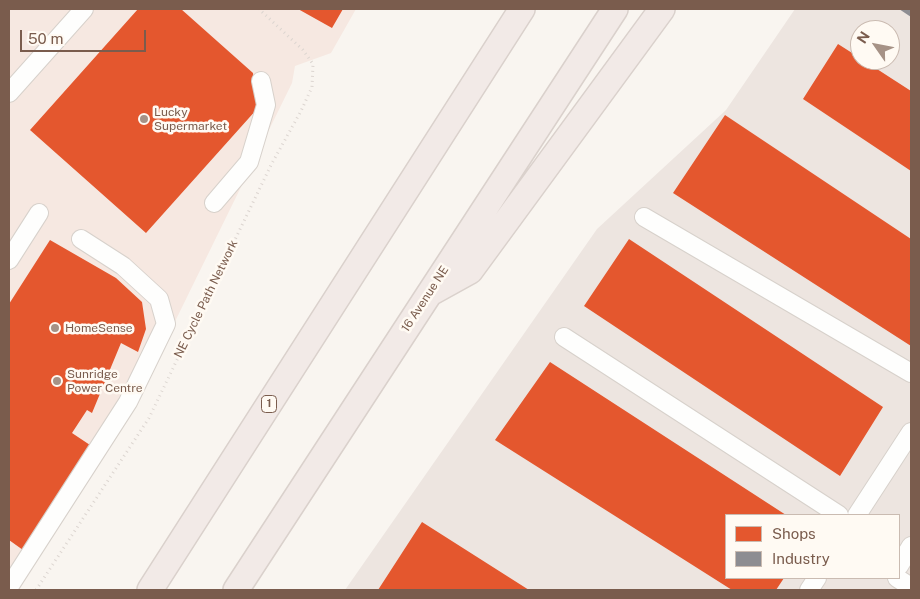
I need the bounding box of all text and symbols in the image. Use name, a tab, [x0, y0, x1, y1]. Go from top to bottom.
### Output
scale bar	[22, 20, 149, 52]
north arrow	[850, 20, 900, 70]
text: N	[854, 28, 873, 46]
text: 50 m	[28, 30, 63, 47]
place label: Lucky Supermarket	[154, 105, 227, 133]
marker: Lucky Supermarket	[138, 113, 150, 125]
street label: NE Cycle Path Network	[171, 238, 241, 360]
street label: 16 Avenue NE	[398, 263, 452, 335]
place label: HomeSense	[65, 321, 133, 335]
marker: HomeSense	[49, 322, 61, 334]
place label: Sunridge Power Centre	[67, 367, 143, 395]
marker: Sunridge Power Centre	[51, 375, 63, 387]
road number: 1	[262, 396, 276, 412]
legend	[725, 514, 900, 579]
text: Shops	[772, 525, 816, 542]
text: Industry	[772, 550, 830, 567]

